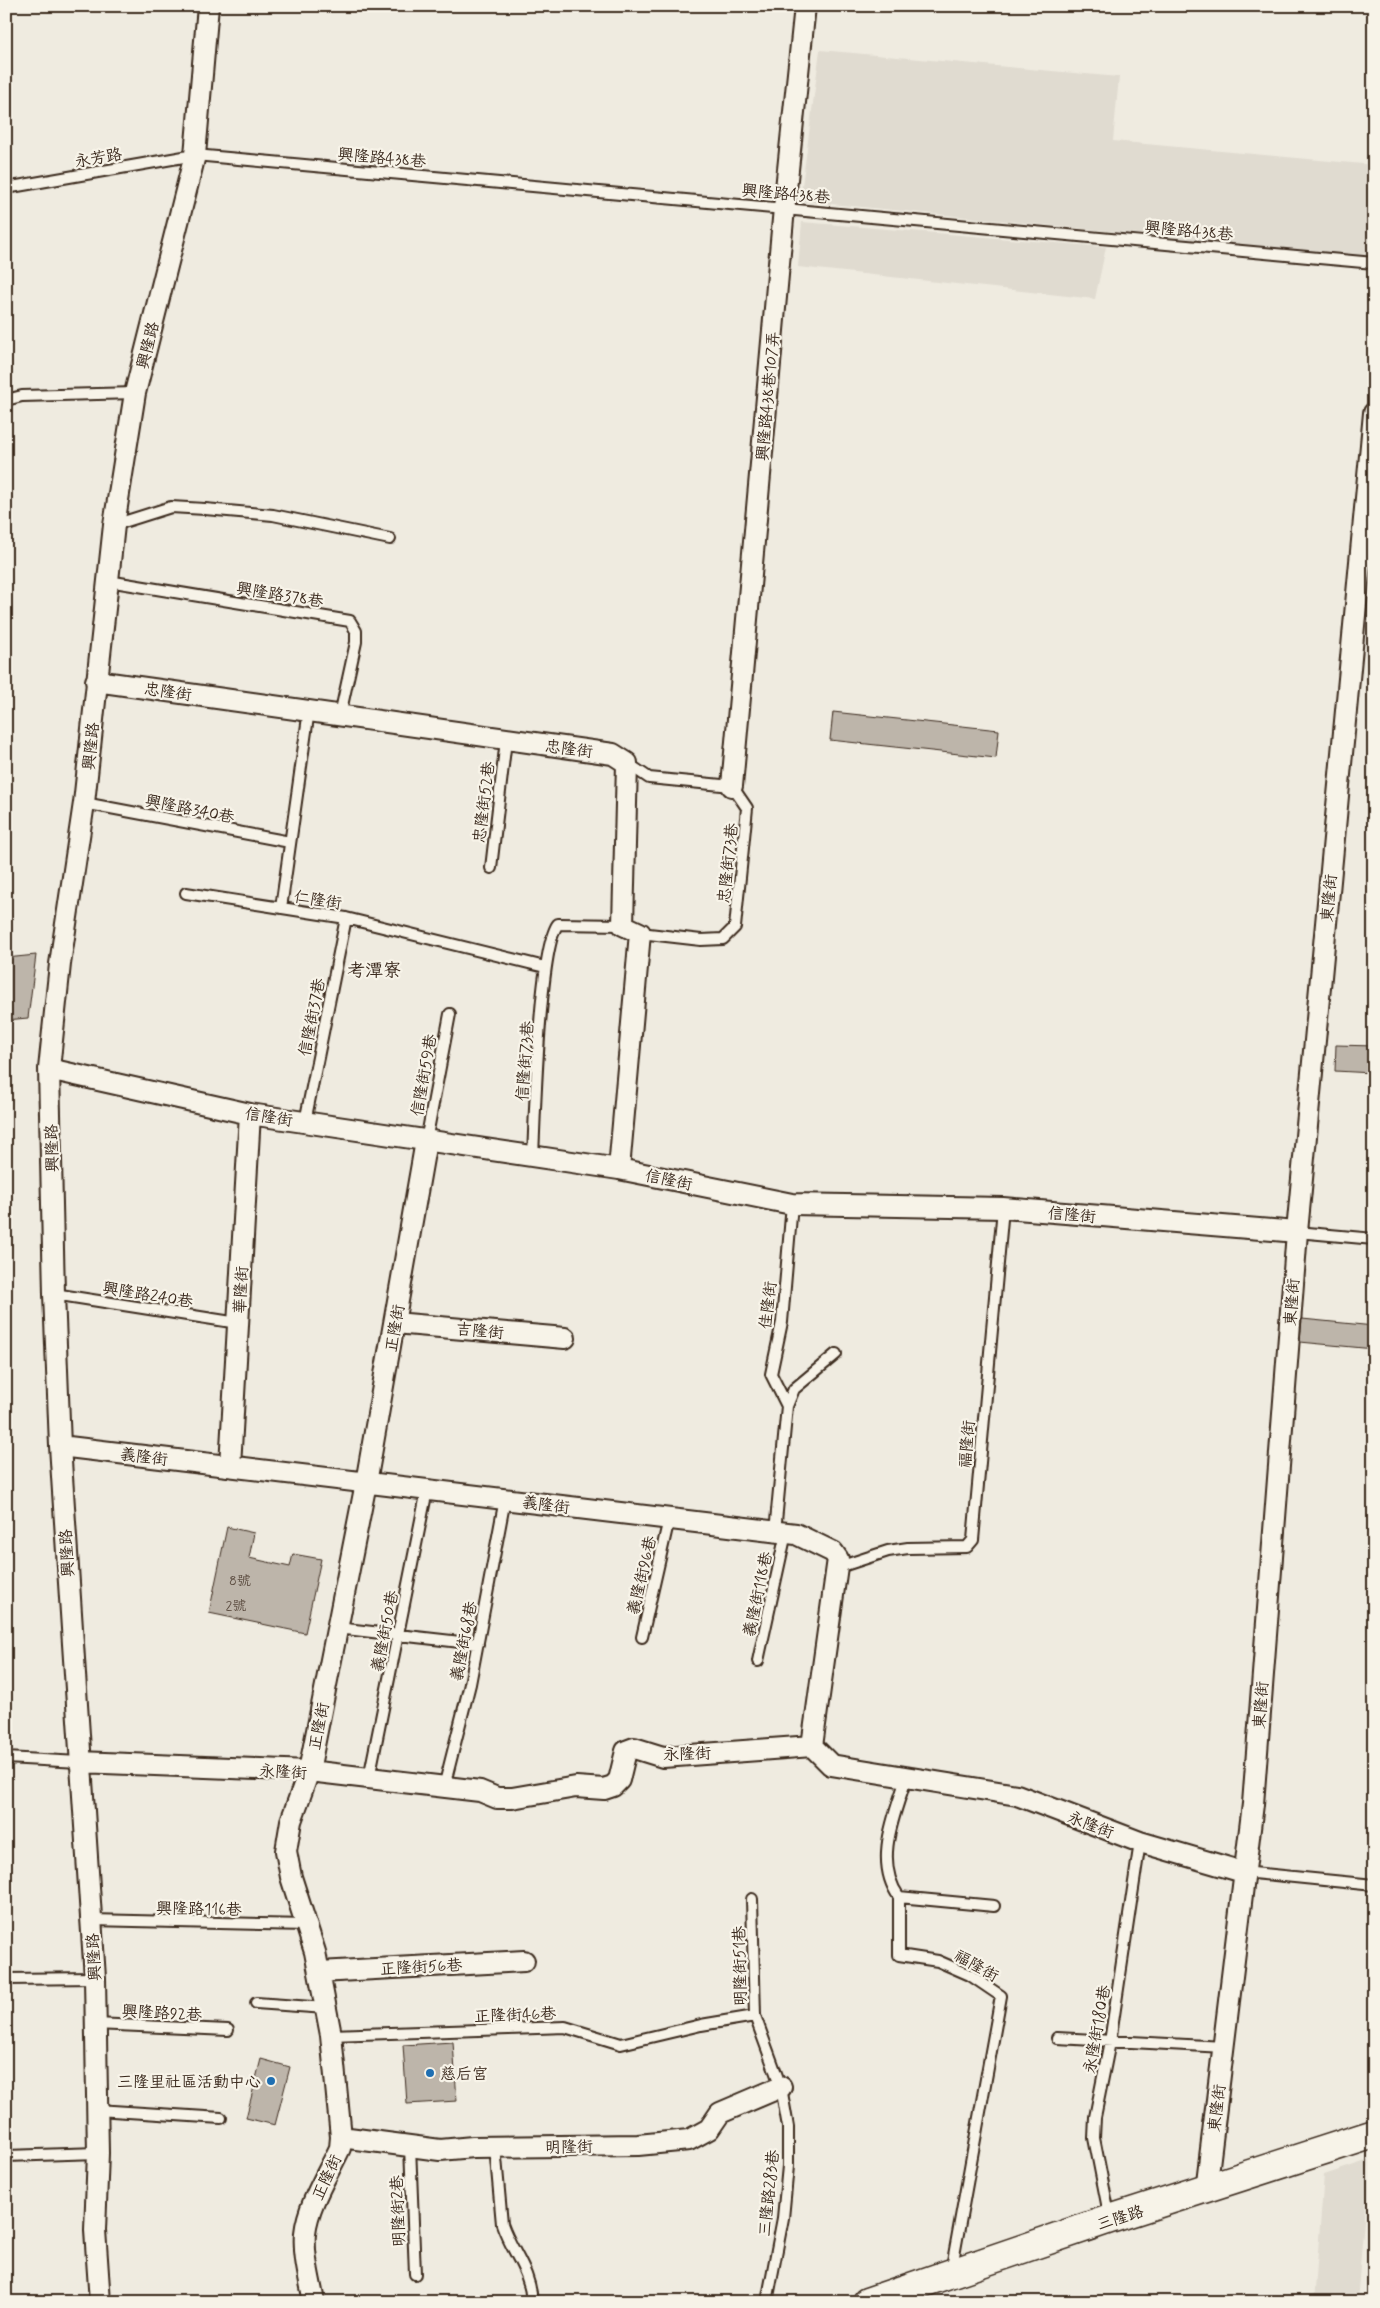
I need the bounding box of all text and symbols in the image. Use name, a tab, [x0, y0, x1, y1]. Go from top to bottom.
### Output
street label: 永芳路	[73, 144, 124, 173]
street label: 興隆路438巷	[337, 144, 427, 173]
street label: 興隆路438巷	[741, 180, 831, 209]
street label: 興隆路438巷	[1144, 217, 1234, 246]
street label: 興隆路	[132, 320, 164, 371]
street label: 興隆路438巷107弄	[752, 330, 785, 462]
street label: 興隆路378巷	[235, 578, 325, 613]
street label: 忠隆街	[143, 679, 193, 706]
street label: 興隆路	[79, 721, 104, 771]
street label: 忠隆街	[544, 736, 594, 763]
street label: 忠隆街52巷	[469, 760, 500, 844]
street label: 興隆路340巷	[143, 791, 236, 828]
street label: 忠隆街73巷	[714, 822, 743, 904]
street label: 東隆街	[1317, 873, 1342, 923]
street label: 仁隆街	[292, 886, 343, 915]
district label: 考潭寮	[347, 959, 401, 983]
street label: 信隆街37巷	[295, 976, 330, 1058]
street label: 信隆街73巷	[512, 1020, 539, 1102]
street label: 信隆街59巷	[407, 1032, 442, 1118]
street label: 信隆街	[243, 1103, 294, 1132]
street label: 興隆路	[42, 1124, 63, 1172]
street label: 信隆街	[643, 1165, 694, 1196]
street label: 信隆街	[1047, 1203, 1097, 1228]
street label: 華隆街	[230, 1266, 253, 1315]
street label: 東隆街	[1280, 1277, 1305, 1327]
street label: 興隆路240巷	[101, 1278, 194, 1313]
street label: 佳隆街	[755, 1280, 782, 1330]
street label: 正隆街	[381, 1303, 410, 1354]
street label: 吉隆街	[455, 1319, 505, 1344]
street label: 福隆街	[955, 1419, 980, 1469]
street label: 義隆街	[119, 1444, 169, 1471]
street label: 義隆街	[521, 1492, 571, 1519]
street label: 興隆路	[56, 1528, 79, 1577]
street label: 義隆街96巷	[623, 1534, 662, 1617]
street label: 義隆街118巷	[739, 1550, 778, 1639]
house number: 8號	[229, 1572, 251, 1590]
street label: 義隆街50巷	[367, 1589, 404, 1674]
house number: 2號	[226, 1597, 246, 1615]
street label: 義隆街68巷	[446, 1600, 483, 1683]
street label: 東隆街	[1249, 1680, 1274, 1730]
street label: 正隆街	[305, 1701, 334, 1752]
street label: 永隆街	[663, 1743, 711, 1766]
street label: 永隆街	[258, 1761, 307, 1784]
street label: 永隆街	[1064, 1807, 1117, 1844]
street label: 興隆路116巷	[156, 1898, 242, 1921]
street label: 明隆街51巷	[729, 1926, 752, 2006]
street label: 興隆路	[83, 1932, 106, 1981]
street label: 福隆街	[950, 1945, 1002, 1987]
street label: 正隆街56巷	[379, 1955, 463, 1980]
street label: 永隆街180巷	[1079, 1983, 1116, 2075]
street label: 興隆路92巷	[121, 2001, 203, 2026]
street label: 正隆街46巷	[474, 2004, 556, 2027]
place label: 慈后宮	[440, 2064, 488, 2085]
marker: 慈后宮	[424, 2067, 436, 2079]
place label: 三隆里社區活動中心	[117, 2072, 261, 2093]
marker: 三隆里社區活動中心	[265, 2075, 277, 2087]
street label: 東隆街	[1204, 2083, 1231, 2133]
street label: 明隆街	[545, 2137, 593, 2158]
street label: 三隆路283巷	[754, 2149, 784, 2238]
street label: 正隆街	[308, 2151, 347, 2204]
street label: 明隆街2巷	[387, 2175, 410, 2247]
street label: 三隆路	[1094, 2201, 1147, 2236]

